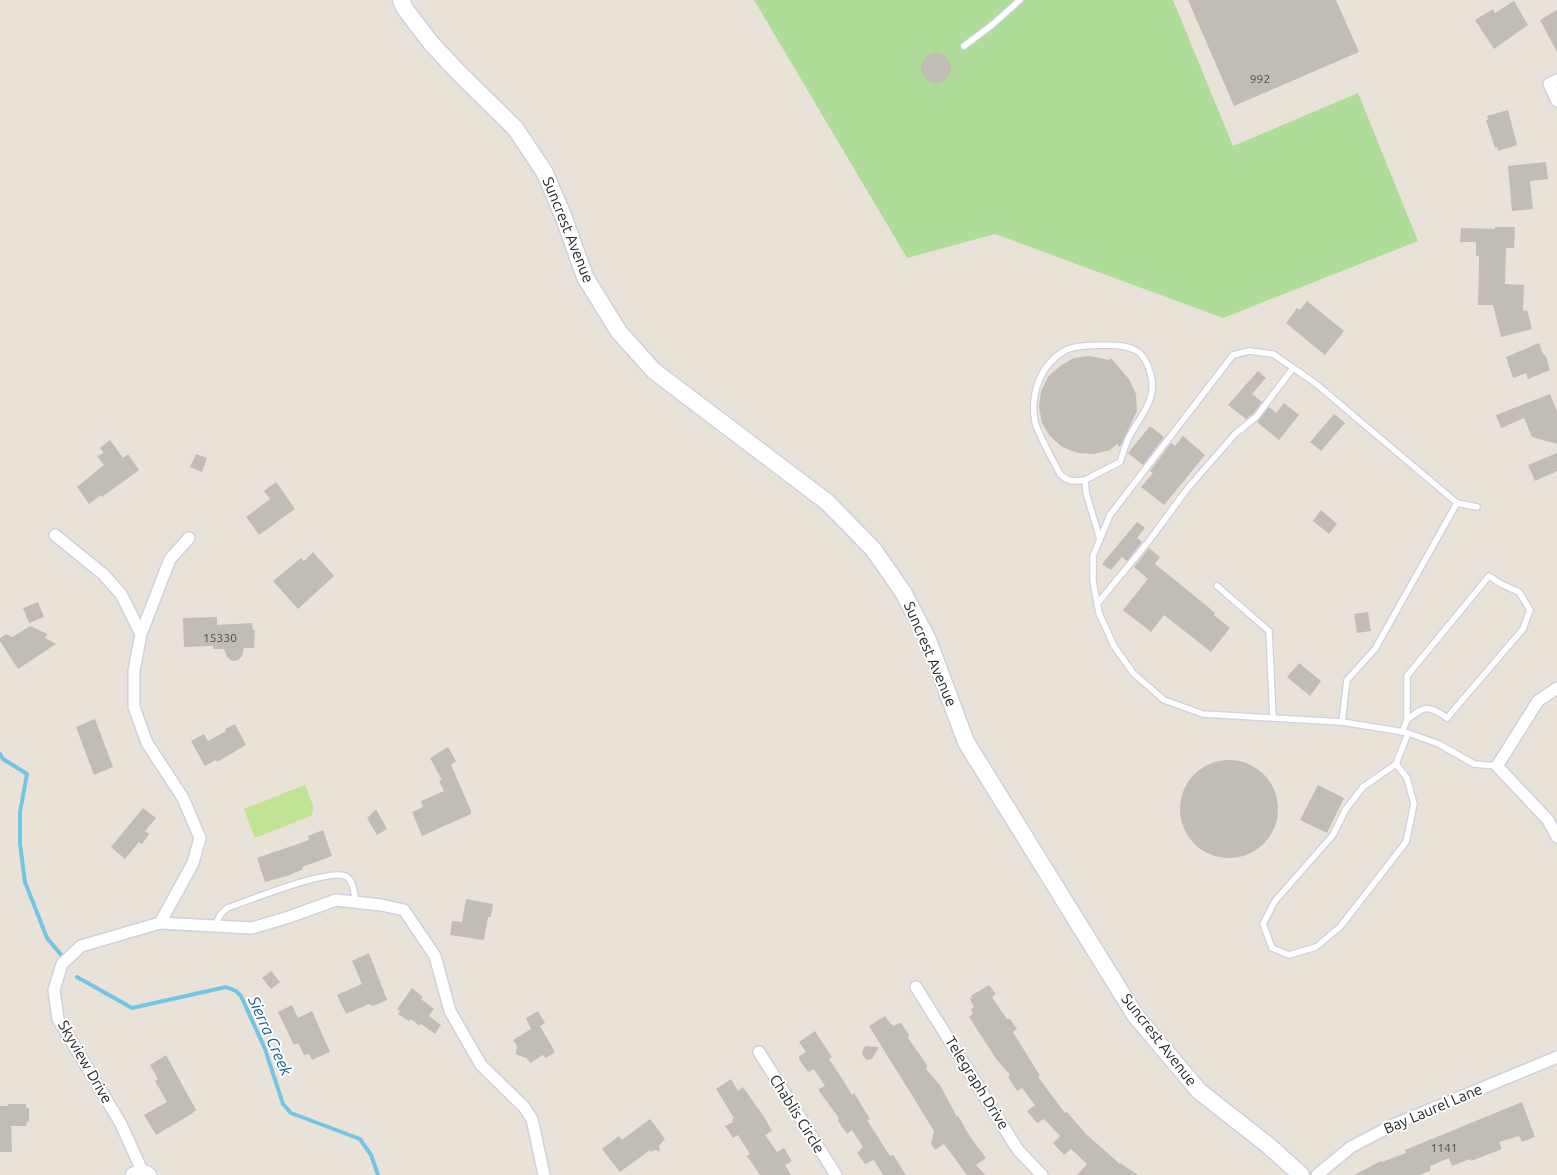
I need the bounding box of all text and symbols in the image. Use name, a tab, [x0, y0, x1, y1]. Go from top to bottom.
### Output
house number: 992	[1250, 72, 1270, 86]
street label: Suncrest Avenue	[539, 175, 597, 285]
street label: Suncrest Avenue	[900, 599, 960, 709]
house number: 15330	[203, 631, 237, 645]
street label: Suncrest Avenue	[1117, 990, 1201, 1090]
water label: Sierra Creek	[244, 993, 296, 1079]
street label: Skyview Drive	[54, 1017, 116, 1107]
street label: Telegraph Drive	[941, 1033, 1013, 1133]
street label: Chablis Circle	[766, 1071, 828, 1157]
street label: Bay Laurel Lane	[1381, 1080, 1485, 1138]
house number: 1141	[1430, 1141, 1458, 1155]

